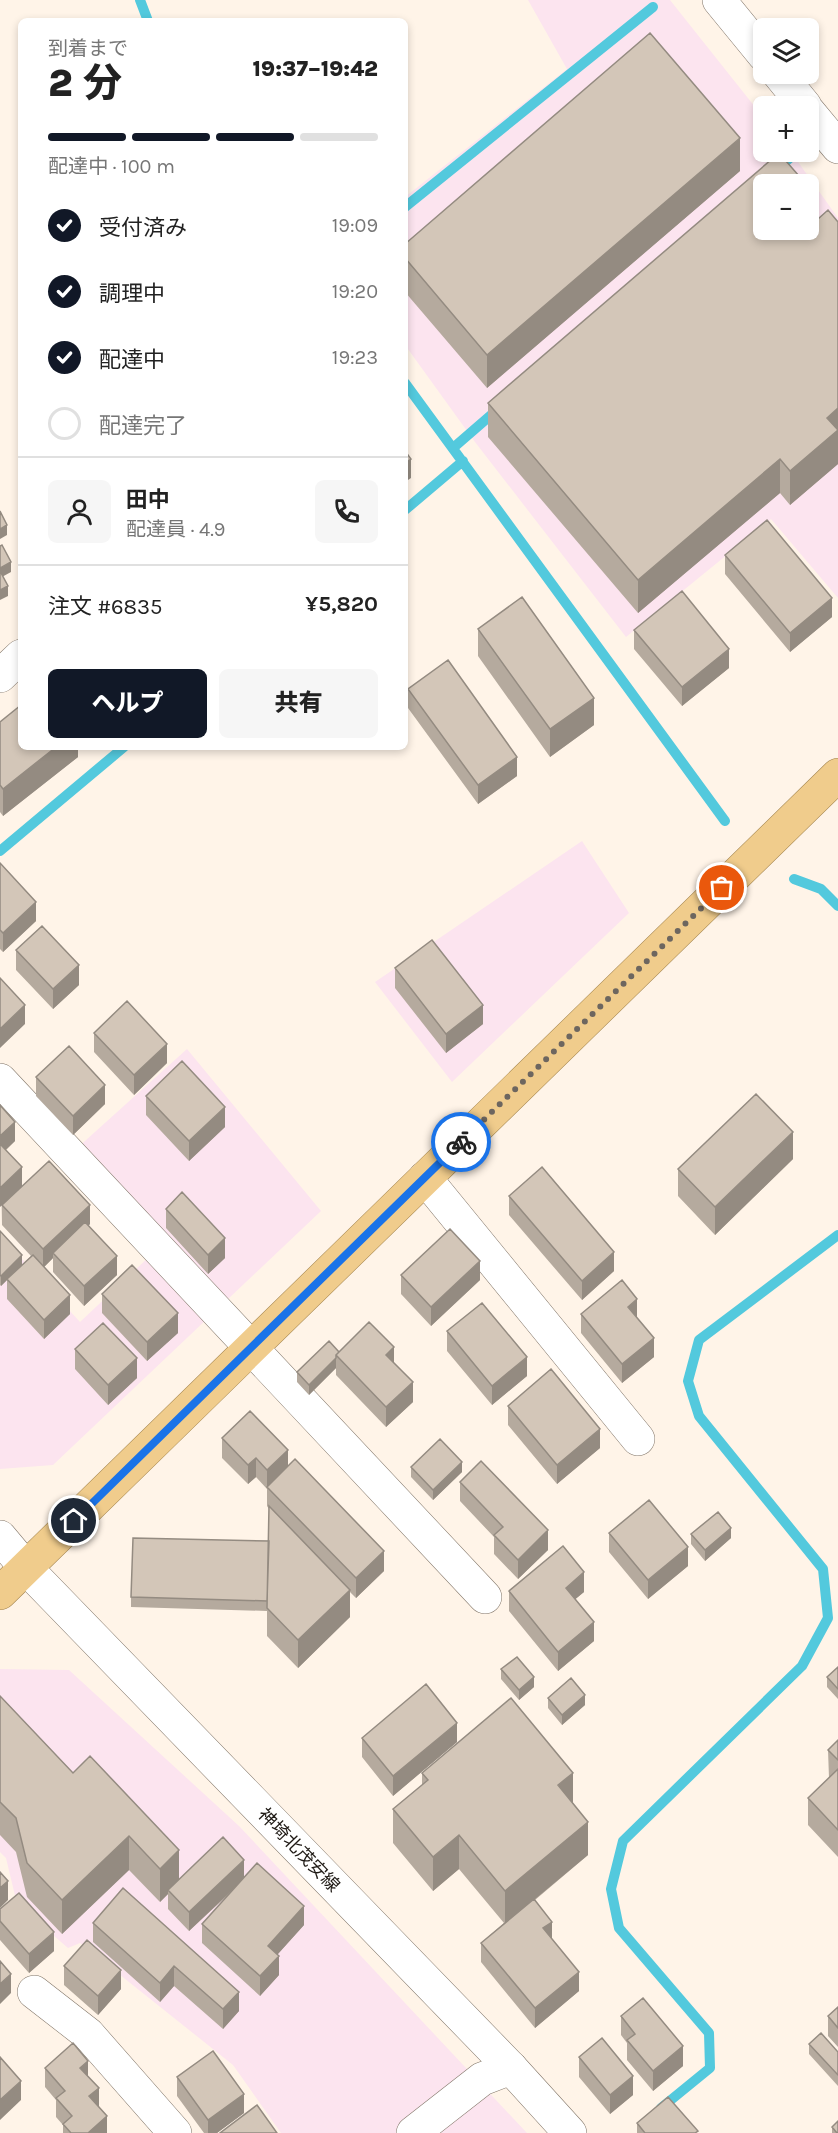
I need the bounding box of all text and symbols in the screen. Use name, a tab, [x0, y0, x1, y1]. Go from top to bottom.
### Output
map controls	[753, 18, 819, 240]
button: layers	[753, 18, 819, 84]
text: 到着まで	[48, 37, 128, 60]
text: 19:37–19:42	[253, 56, 378, 82]
text: 2 分	[48, 60, 122, 106]
button: +	[753, 96, 819, 162]
text: 配達中 · 100 m	[48, 155, 175, 178]
button: −	[753, 174, 819, 240]
icon: check	[48, 209, 81, 242]
text: 19:09	[332, 214, 378, 237]
text: 受付済み	[99, 215, 187, 241]
icon: check	[48, 275, 81, 308]
text: 19:20	[332, 280, 378, 303]
text: 調理中	[99, 281, 165, 307]
icon: check	[48, 341, 81, 374]
text: 19:23	[332, 346, 378, 369]
text: 配達中	[99, 347, 165, 373]
text: 配達完了	[99, 413, 187, 439]
button: person	[48, 480, 111, 543]
button: phone	[315, 480, 378, 543]
text: 田中	[126, 487, 170, 513]
text: 配達員 · 4.9	[126, 518, 225, 541]
text: ¥5,820	[305, 591, 378, 617]
text: 注文 #6835	[48, 594, 163, 620]
button: ヘルプ	[48, 669, 207, 738]
button: 共有	[219, 669, 378, 738]
pin	[696, 862, 747, 913]
icon: bag	[705, 871, 738, 904]
courier	[431, 1112, 491, 1172]
icon: bike	[445, 1126, 478, 1159]
pin	[48, 1495, 99, 1546]
icon: home	[57, 1504, 90, 1537]
street label: 神埼北茂安線	[254, 1804, 344, 1896]

